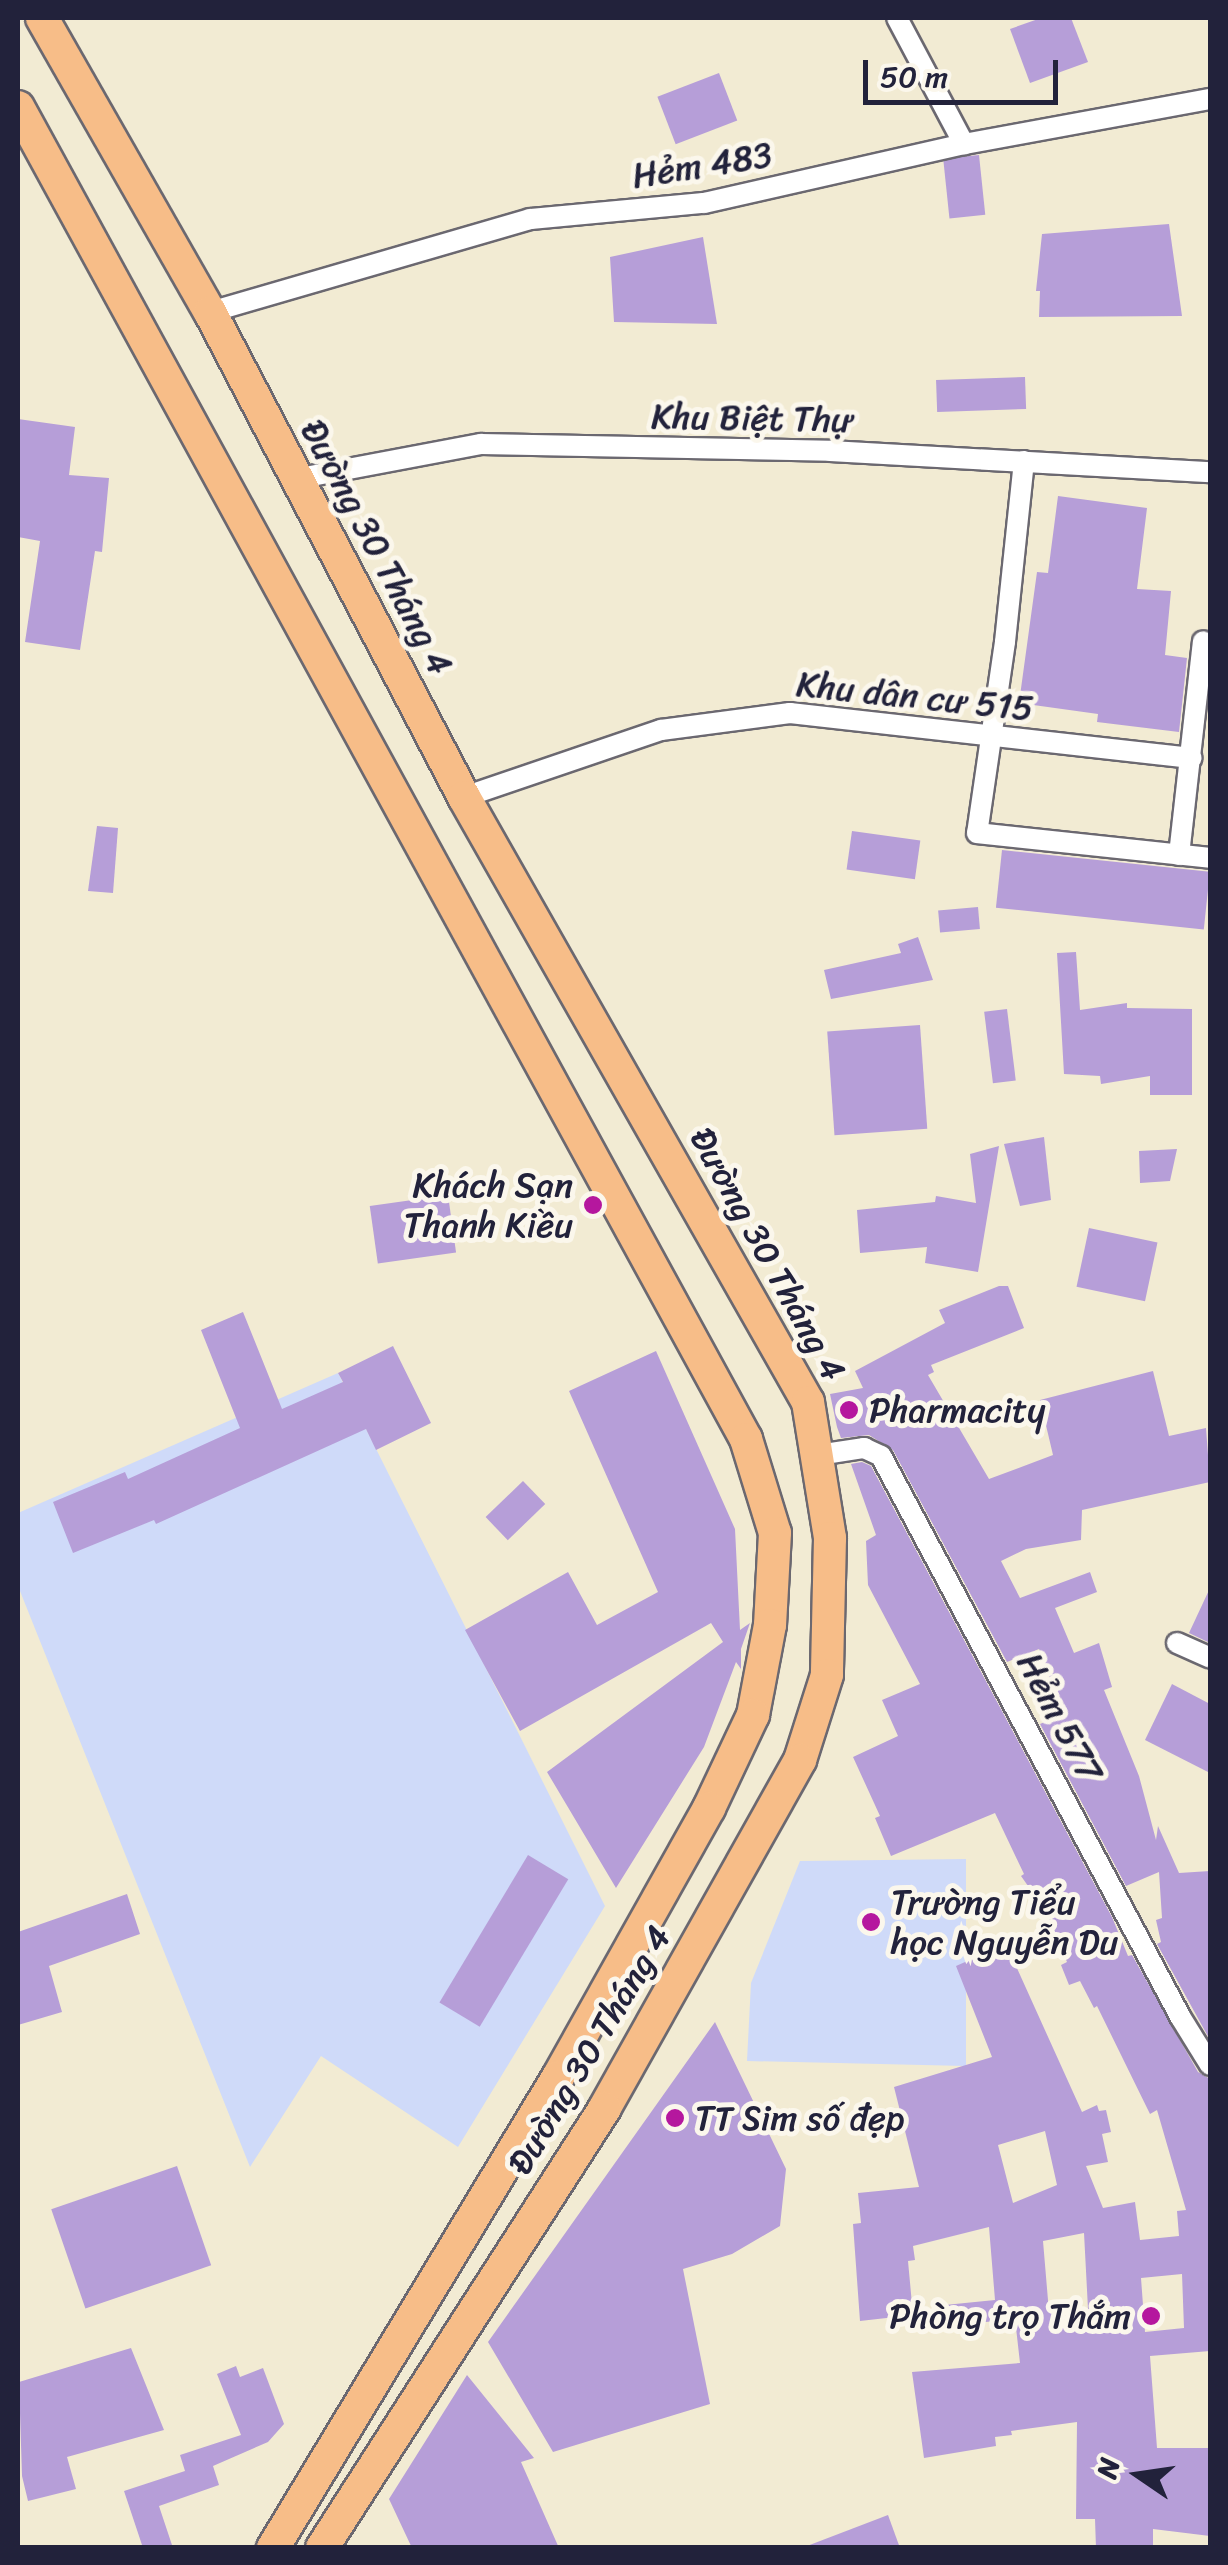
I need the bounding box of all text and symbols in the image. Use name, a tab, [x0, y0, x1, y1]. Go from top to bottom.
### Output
scale bar	[868, 40, 1063, 102]
text: 50 m	[880, 50, 948, 104]
street label: Hẻm 483	[629, 133, 775, 197]
street label: Khu Biệt Thự	[651, 395, 853, 441]
street label: Đường 30 Tháng 4	[292, 413, 462, 681]
street label: Khu dân cư 515	[795, 663, 1035, 729]
street label: Đường 30 Tháng 4	[681, 1120, 855, 1388]
place label: Khách Sạn Thanh Kiều	[404, 1164, 573, 1246]
marker: Khách Sạn Thanh Kiều	[582, 1194, 604, 1216]
place label: Pharmacity	[869, 1389, 1045, 1431]
marker: Pharmacity	[838, 1399, 860, 1421]
street label: Hẻm 577	[1009, 1645, 1111, 1789]
place label: Trường Tiểu học Nguyễn Du	[891, 1881, 1118, 1963]
marker: Trường Tiểu học Nguyễn Du	[860, 1911, 882, 1933]
street label: Đường 30 Tháng 4	[498, 1918, 680, 2182]
place label: TT Sim số đẹp	[695, 2097, 908, 2139]
marker: TT Sim số đẹp	[664, 2107, 686, 2129]
place label: Phòng trọ Thắm	[889, 2295, 1131, 2337]
marker: Phòng trọ Thắm	[1140, 2305, 1162, 2327]
north arrow	[1088, 2425, 1188, 2525]
text: N	[1082, 2453, 1134, 2483]

